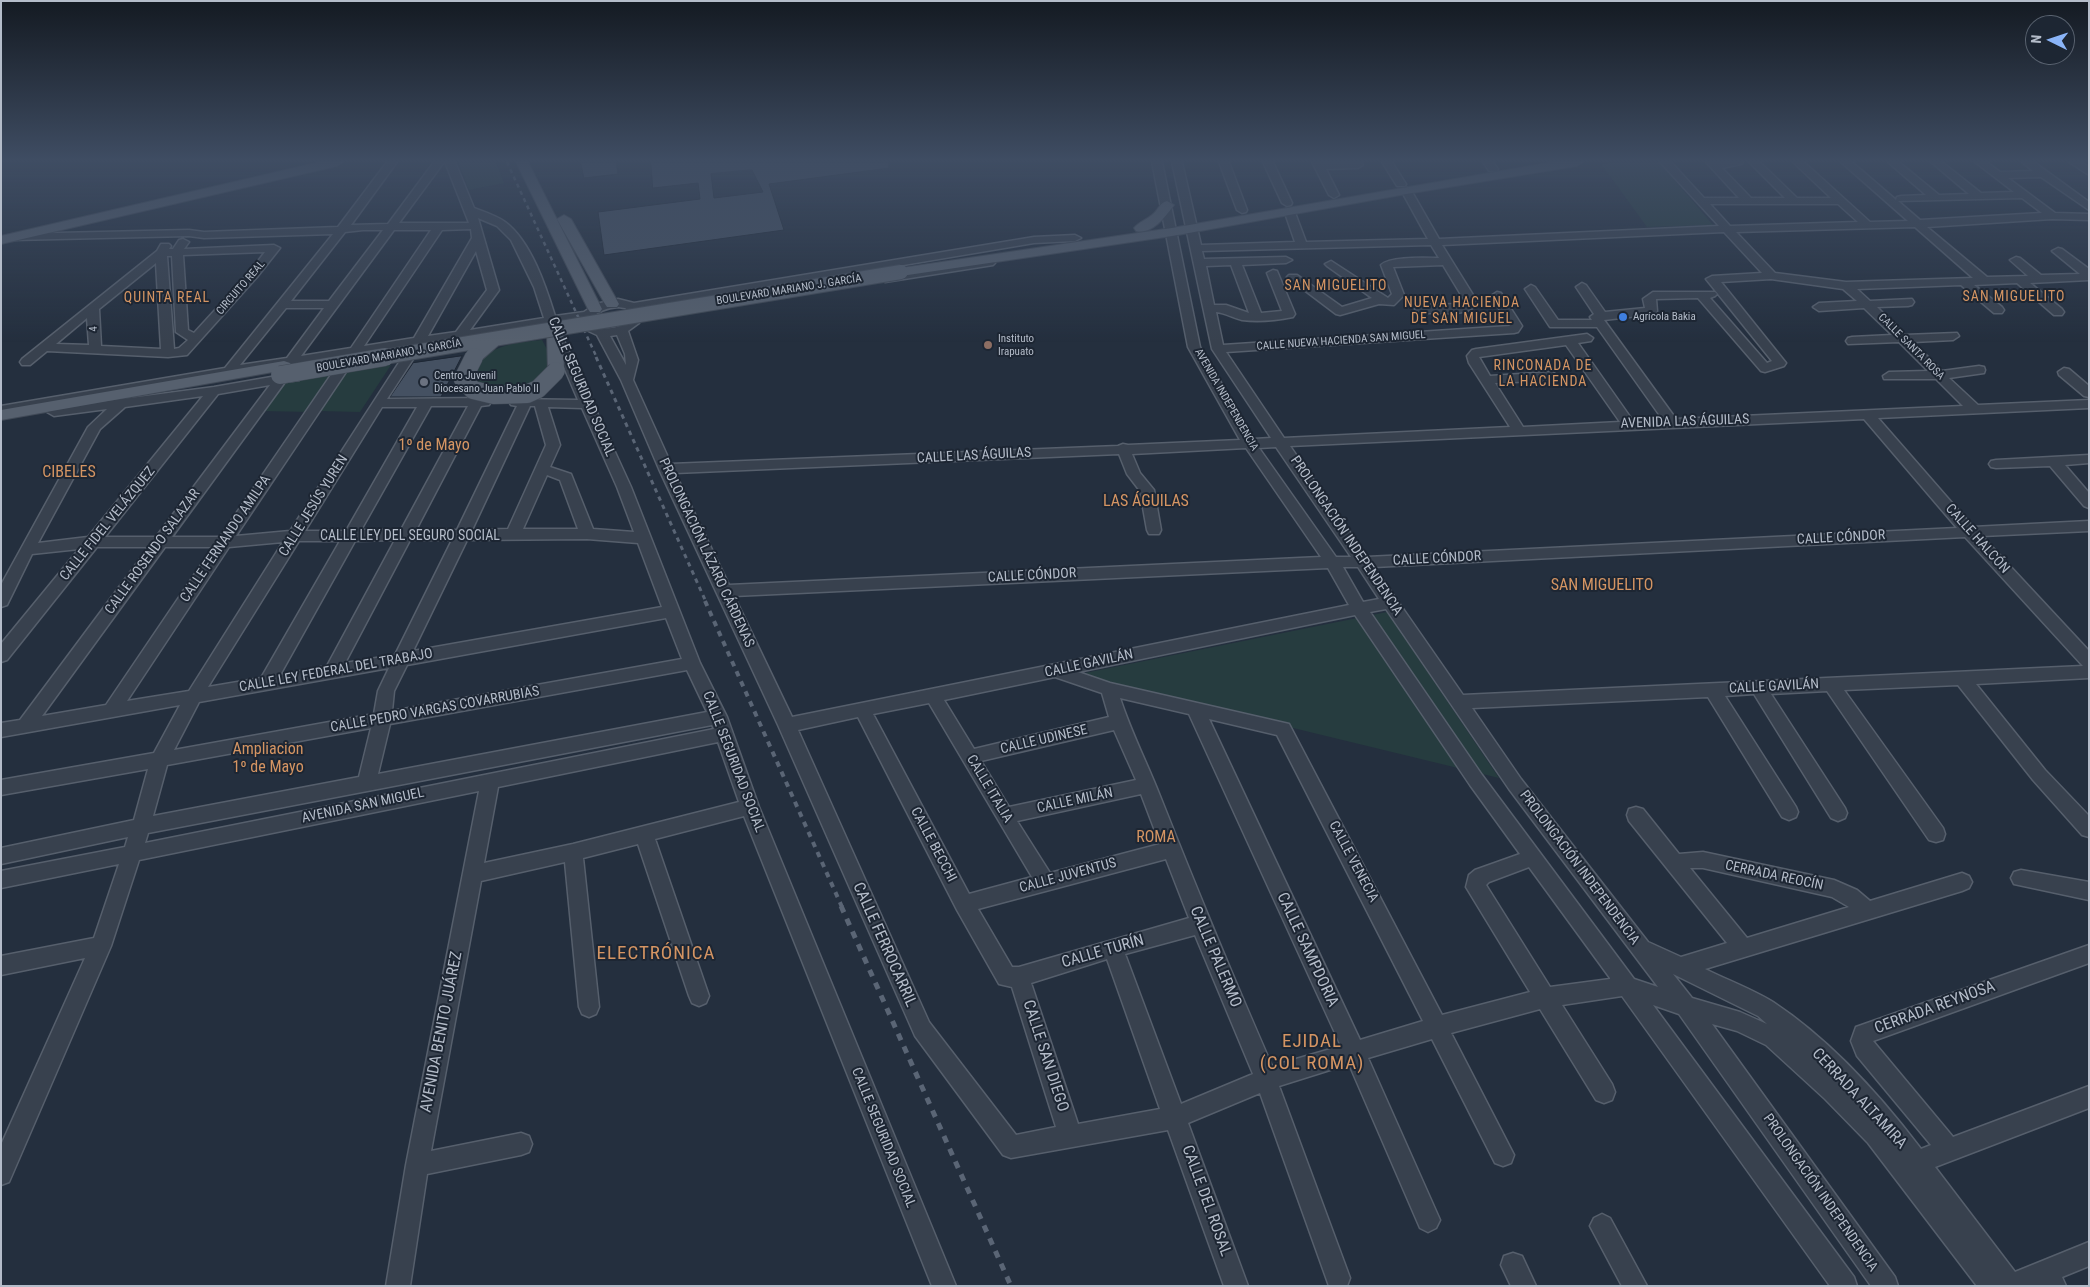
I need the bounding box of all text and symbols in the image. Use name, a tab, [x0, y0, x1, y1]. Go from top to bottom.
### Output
north arrow	[2025, 15, 2075, 65]
text: N	[2028, 34, 2044, 44]
street label: CIRCUITO REAL	[214, 258, 268, 318]
street label: BOULEVARD MARIANO J. GARCÍA	[715, 272, 863, 308]
district label: SAN MIGUELITO	[1283, 278, 1389, 294]
district label: SAN MIGUELITO	[1961, 289, 2067, 305]
district label: QUINTA REAL	[122, 290, 212, 306]
district label: NUEVA HACIENDA DE SAN MIGUEL	[1402, 295, 1522, 328]
place label: Agrícola Bakia	[1633, 310, 1696, 324]
marker: Agrícola Bakia	[1617, 311, 1629, 323]
street label: CALLE SANTA ROSA	[1875, 311, 1947, 383]
street label: CALLE SEGURIDAD SOCIAL	[544, 315, 618, 459]
street label: 4	[87, 326, 101, 332]
street label: CALLE NUEVA HACIENDA SAN MIGUEL	[1256, 329, 1426, 353]
place label: Instituto Irapuato	[998, 332, 1034, 358]
street label: BOULEVARD MARIANO J. GARCÍA	[316, 337, 462, 375]
marker: Instituto Irapuato	[982, 339, 994, 351]
street label: AVENIDA INDEPENDENCIA	[1191, 347, 1261, 453]
district label: RINCONADA DE LA HACIENDA	[1492, 358, 1594, 391]
place label: Centro Juvenil Diocesano Juan Pablo II	[434, 369, 539, 395]
marker: Centro Juvenil Diocesano Juan Pablo II	[418, 376, 430, 388]
street label: AVENIDA LAS ÁGUILAS	[1620, 411, 1750, 433]
district label: 1º de Mayo	[398, 436, 470, 456]
street label: CALLE LAS ÁGUILAS	[916, 445, 1032, 467]
street label: CALLE JESÚS YUREN	[276, 452, 352, 560]
street label: PROLONGACIÓN INDEPENDENCIA	[1286, 453, 1406, 619]
street label: PROLONGACIÓN LÁZARO CÁRDENAS	[655, 456, 757, 650]
district label: CIBELES	[38, 463, 100, 483]
street label: CALLE FIDEL VELÁZQUEZ	[57, 464, 159, 584]
street label: CALLE FERNANDO AMILPA	[177, 472, 275, 606]
street label: CALLE ROSENDO SALAZAR	[102, 486, 204, 618]
district label: LAS ÁGUILAS	[1096, 492, 1196, 512]
street label: CALLE HALCÓN	[1941, 501, 2013, 577]
street label: CALLE CÓNDOR	[1796, 527, 1886, 549]
street label: CALLE LEY DEL SEGURO SOCIAL	[320, 528, 500, 544]
street label: CALLE CÓNDOR	[1392, 548, 1482, 570]
street label: CALLE CÓNDOR	[987, 565, 1077, 587]
district label: SAN MIGUELITO	[1543, 576, 1661, 596]
street label: CALLE LEY FEDERAL DEL TRABAJO	[238, 646, 434, 696]
street label: CALLE GAVILÁN	[1043, 646, 1135, 682]
street label: CALLE GAVILÁN	[1729, 676, 1819, 698]
street label: CALLE PEDRO VARGAS COVARRUBIAS	[329, 683, 541, 737]
street label: CALLE SEGURIDAD SOCIAL	[698, 689, 768, 835]
street label: CALLE UDINESE	[999, 722, 1089, 758]
district label: Ampliacion 1º de Mayo	[226, 740, 310, 778]
street label: CALLE ITALIA	[962, 752, 1016, 826]
street label: AVENIDA SAN MIGUEL	[300, 785, 426, 827]
street label: CALLE MILÁN	[1036, 785, 1114, 817]
street label: PROLONGACIÓN INDEPENDENCIA	[1516, 788, 1642, 948]
street label: CALLE BECCHI	[906, 805, 960, 885]
street label: CALLE VENECIA	[1325, 819, 1381, 905]
district label: ROMA	[1134, 828, 1178, 848]
street label: CALLE JUVENTUS	[1018, 855, 1118, 897]
street label: CERRADA REOCÍN	[1723, 857, 1825, 895]
street label: CALLE FERROCARRIL	[848, 880, 920, 1010]
street label: CALLE SAMPDORIA	[1272, 890, 1342, 1010]
street label: CALLE PALERMO	[1185, 904, 1245, 1010]
street label: CALLE TURÍN	[1060, 931, 1146, 973]
district label: ELECTRÓNICA	[595, 943, 717, 965]
street label: AVENIDA BENITO JUÁREZ	[417, 950, 467, 1114]
street label: CERRADA REYNOSA	[1872, 977, 1998, 1039]
street label: CALLE SAN DIEGO	[1018, 998, 1072, 1114]
district label: EJIDAL (COL ROMA)	[1258, 1031, 1366, 1075]
street label: CERRADA ALTAMIRA	[1807, 1045, 1911, 1153]
street label: CALLE SEGURIDAD SOCIAL	[847, 1065, 919, 1211]
street label: PROLONGACIÓN INDEPENDENCIA	[1759, 1111, 1881, 1275]
street label: CALLE DEL ROSAL	[1177, 1143, 1235, 1259]

